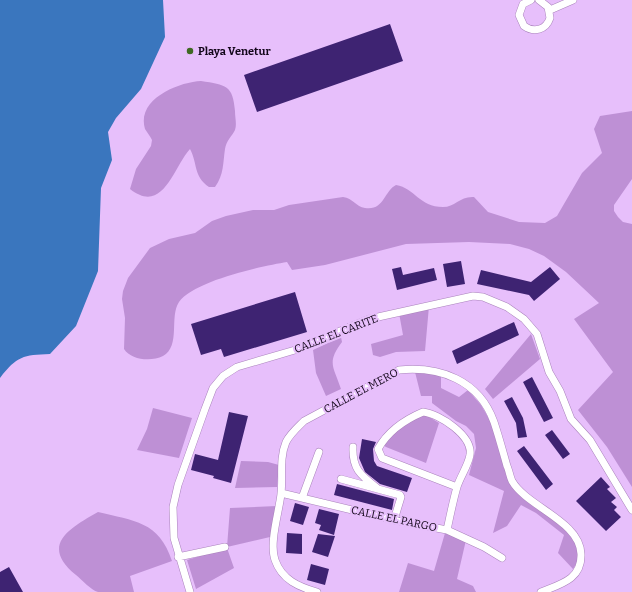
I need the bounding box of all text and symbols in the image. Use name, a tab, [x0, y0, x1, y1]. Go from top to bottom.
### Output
place label: Playa Venetur	[198, 45, 271, 58]
marker: Playa Venetur	[185, 46, 195, 56]
street label: CALLE EL CARITE	[292, 312, 380, 356]
street label: CALLE EL MERO	[322, 366, 400, 416]
street label: CALLE EL PARGO	[350, 504, 438, 534]

